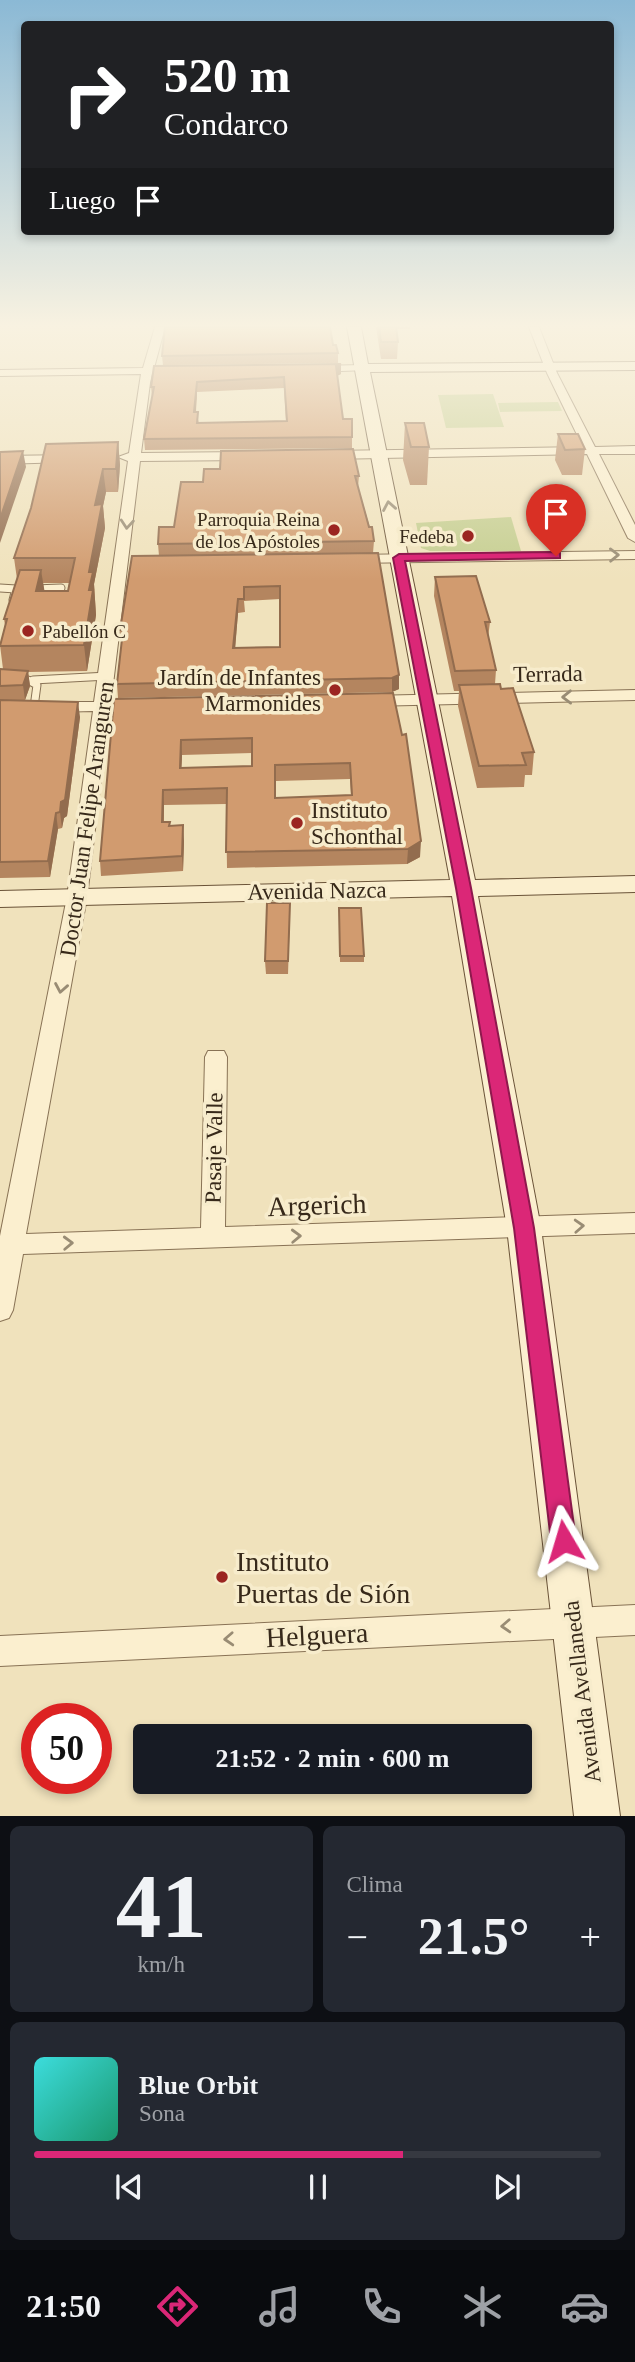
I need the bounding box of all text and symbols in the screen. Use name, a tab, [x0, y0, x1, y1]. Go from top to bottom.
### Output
text: 520 m	[164, 48, 291, 103]
icon: right	[49, 49, 140, 140]
text: Condarco	[164, 106, 288, 142]
icon: arrive	[129, 182, 167, 220]
text: Luego	[49, 186, 115, 215]
pin	[526, 484, 586, 556]
icon: arrive	[537, 495, 575, 533]
one-way arrow	[382, 500, 397, 512]
place label: Parroquia Reina de los Apóstoles	[195, 509, 321, 552]
one-way arrow	[120, 519, 135, 530]
marker: Parroquia Reina de los Apóstoles	[326, 522, 342, 538]
place label: Fedeba	[399, 526, 455, 547]
marker: Fedeba	[460, 528, 476, 544]
one-way arrow	[609, 547, 620, 563]
place label: Pabellón C	[42, 621, 126, 642]
marker: Pabellón C	[20, 623, 36, 639]
street label: Terrada	[513, 661, 583, 687]
place label: Jardín de Infantes Marmonides	[158, 665, 321, 716]
street label: Doctor Juan Felipe Aranguren	[55, 679, 119, 958]
marker: Jardín de Infantes Marmonides	[327, 682, 343, 698]
one-way arrow	[561, 689, 572, 704]
place label: Instituto Schonthal	[311, 798, 403, 849]
marker: Instituto Schonthal	[289, 815, 305, 831]
street label: Avenida Nazca	[247, 877, 387, 905]
one-way arrow	[54, 982, 69, 994]
street label: Pasaje Valle	[201, 1092, 227, 1204]
street label: Argerich	[267, 1188, 367, 1222]
one-way arrow	[574, 1218, 585, 1233]
one-way arrow	[290, 1228, 301, 1243]
one-way arrow	[63, 1235, 74, 1250]
position arrow	[527, 1504, 601, 1578]
place label: Instituto Puertas de Sión	[236, 1546, 410, 1609]
marker: Instituto Puertas de Sión	[214, 1569, 230, 1585]
street label: Avenida Avellaneda	[558, 1599, 606, 1785]
street label: Helguera	[265, 1617, 370, 1653]
one-way arrow	[500, 1618, 511, 1633]
one-way arrow	[224, 1632, 235, 1647]
speed limit sign: 50	[21, 1703, 112, 1794]
text: 21:52 · 2 min · 600 m	[216, 1744, 450, 1773]
text: 41	[116, 1856, 207, 1957]
text: Clima	[347, 1872, 403, 1897]
text: 21.5°	[418, 1908, 530, 1965]
text: −	[347, 1916, 368, 1958]
text: +	[580, 1916, 601, 1958]
text: km/h	[138, 1952, 185, 1977]
text: Blue Orbit	[139, 2071, 258, 2100]
text: Sona	[139, 2101, 185, 2126]
icon: previous	[110, 2168, 148, 2206]
icon: pause	[299, 2168, 337, 2206]
icon: next	[488, 2168, 526, 2206]
icon: directions	[153, 2282, 202, 2331]
icon: music	[255, 2282, 304, 2331]
icon: phone	[357, 2282, 406, 2331]
icon: climate	[458, 2282, 507, 2331]
icon: car	[560, 2282, 609, 2331]
text: 21:50	[26, 2288, 101, 2324]

